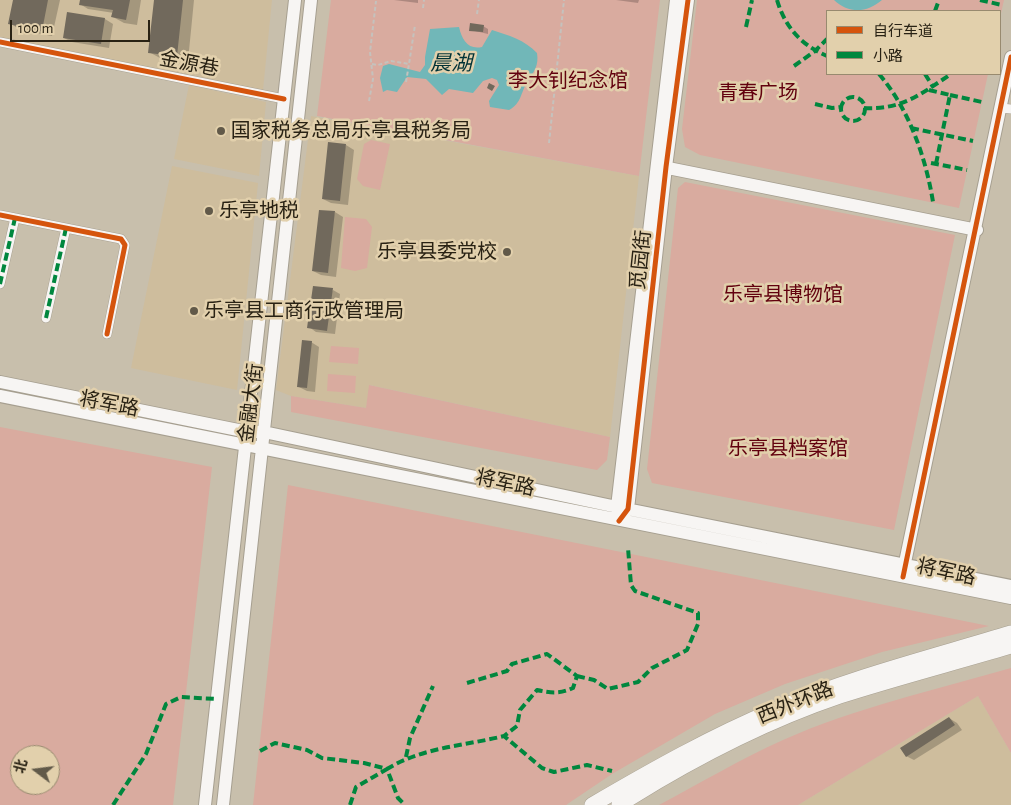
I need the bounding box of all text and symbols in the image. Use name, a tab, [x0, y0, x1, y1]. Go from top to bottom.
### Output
scale bar	[12, 10, 152, 42]
legend	[826, 10, 1001, 75]
text: 100 m	[18, 21, 53, 36]
text: 自行车道	[873, 24, 933, 39]
street label: 金源巷	[157, 46, 221, 82]
text: 小路	[873, 49, 903, 64]
water label: 晨湖	[430, 51, 472, 77]
park label: 李大钊纪念馆	[508, 69, 628, 93]
park label: 青春广场	[718, 81, 798, 105]
place label: 国家税务总局乐亭县税务局	[231, 119, 471, 143]
marker: 国家税务总局乐亭县税务局	[215, 125, 227, 137]
place label: 乐亭地税	[219, 199, 299, 223]
marker: 乐亭地税	[203, 205, 215, 217]
street label: 觅园街	[626, 229, 656, 291]
place label: 乐亭县委党校	[377, 240, 497, 264]
marker: 乐亭县委党校	[501, 246, 513, 258]
park label: 乐亭县博物馆	[723, 283, 843, 307]
place label: 乐亭县工商行政管理局	[204, 299, 404, 323]
marker: 乐亭县工商行政管理局	[188, 305, 200, 317]
street label: 金融大街	[234, 362, 268, 444]
street label: 将军路	[77, 386, 141, 422]
park label: 乐亭县档案馆	[728, 437, 848, 461]
street label: 将军路	[473, 465, 537, 501]
street label: 将军路	[914, 554, 978, 590]
street label: 西外环路	[753, 677, 837, 729]
north arrow	[10, 745, 60, 795]
text: 北	[13, 758, 30, 775]

